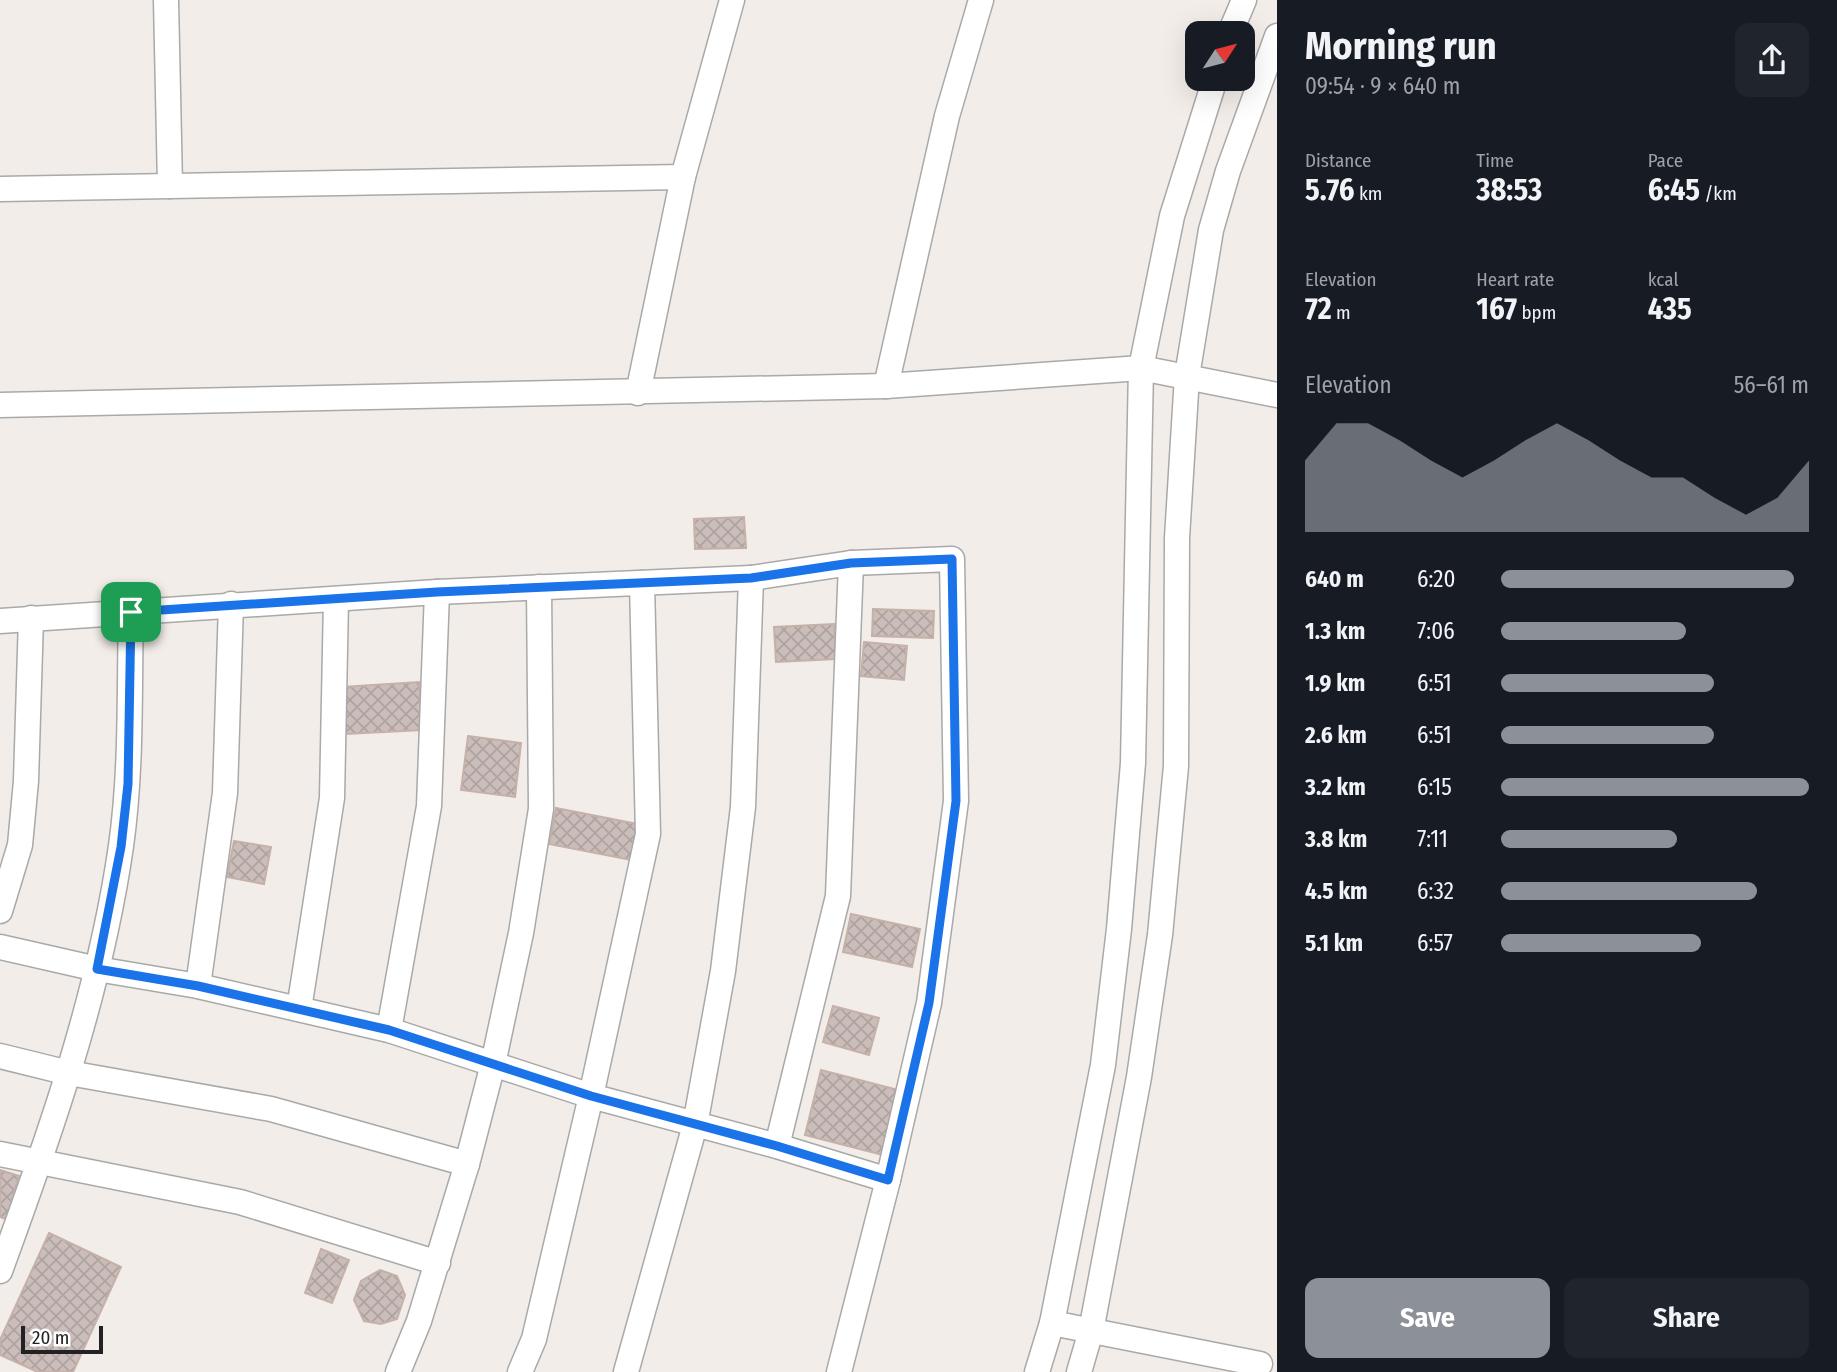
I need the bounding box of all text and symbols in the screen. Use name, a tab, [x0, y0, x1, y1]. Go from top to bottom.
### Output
north arrow	[1185, 21, 1255, 91]
map controls	[1185, 21, 1255, 91]
text: Morning run	[1305, 23, 1497, 69]
button: share	[1735, 23, 1809, 97]
text: 09:54 · 9 × 640 m	[1305, 72, 1460, 100]
text: Distance	[1305, 149, 1372, 172]
text: Time	[1476, 149, 1514, 172]
text: Pace	[1648, 149, 1683, 172]
text: 5.76	[1305, 172, 1355, 208]
text: 38:53	[1476, 172, 1542, 208]
text: 6:45	[1648, 172, 1700, 208]
text: km	[1355, 182, 1382, 205]
text: /km	[1700, 182, 1737, 205]
text: Elevation	[1305, 268, 1377, 291]
text: Heart rate	[1476, 268, 1554, 291]
text: kcal	[1648, 268, 1678, 291]
text: 72	[1305, 291, 1332, 327]
text: 167	[1476, 291, 1517, 327]
text: 435	[1648, 291, 1692, 327]
text: m	[1332, 301, 1351, 324]
text: bpm	[1517, 301, 1556, 324]
text: Elevation	[1305, 371, 1392, 399]
text: 56–61 m	[1734, 371, 1809, 399]
text: 640 m	[1305, 565, 1364, 593]
text: 6:20	[1417, 565, 1455, 593]
pin	[101, 582, 161, 642]
icon: arrive	[112, 593, 150, 631]
text: 1.3 km	[1305, 617, 1365, 645]
text: 7:06	[1417, 617, 1455, 645]
text: 1.9 km	[1305, 669, 1365, 697]
text: 6:51	[1417, 669, 1452, 697]
text: 2.6 km	[1305, 721, 1367, 749]
text: 6:51	[1417, 721, 1452, 749]
text: 3.2 km	[1305, 773, 1366, 801]
text: 6:15	[1417, 773, 1452, 801]
text: 3.8 km	[1305, 825, 1367, 853]
text: 7:11	[1417, 825, 1448, 853]
text: 4.5 km	[1305, 877, 1368, 905]
text: 6:32	[1417, 877, 1454, 905]
text: 5.1 km	[1305, 929, 1363, 957]
text: 6:57	[1417, 929, 1453, 957]
button: Save	[1305, 1278, 1550, 1358]
button: Share	[1564, 1278, 1809, 1358]
scale bar	[21, 1323, 103, 1355]
text: 20 m	[32, 1326, 69, 1349]

